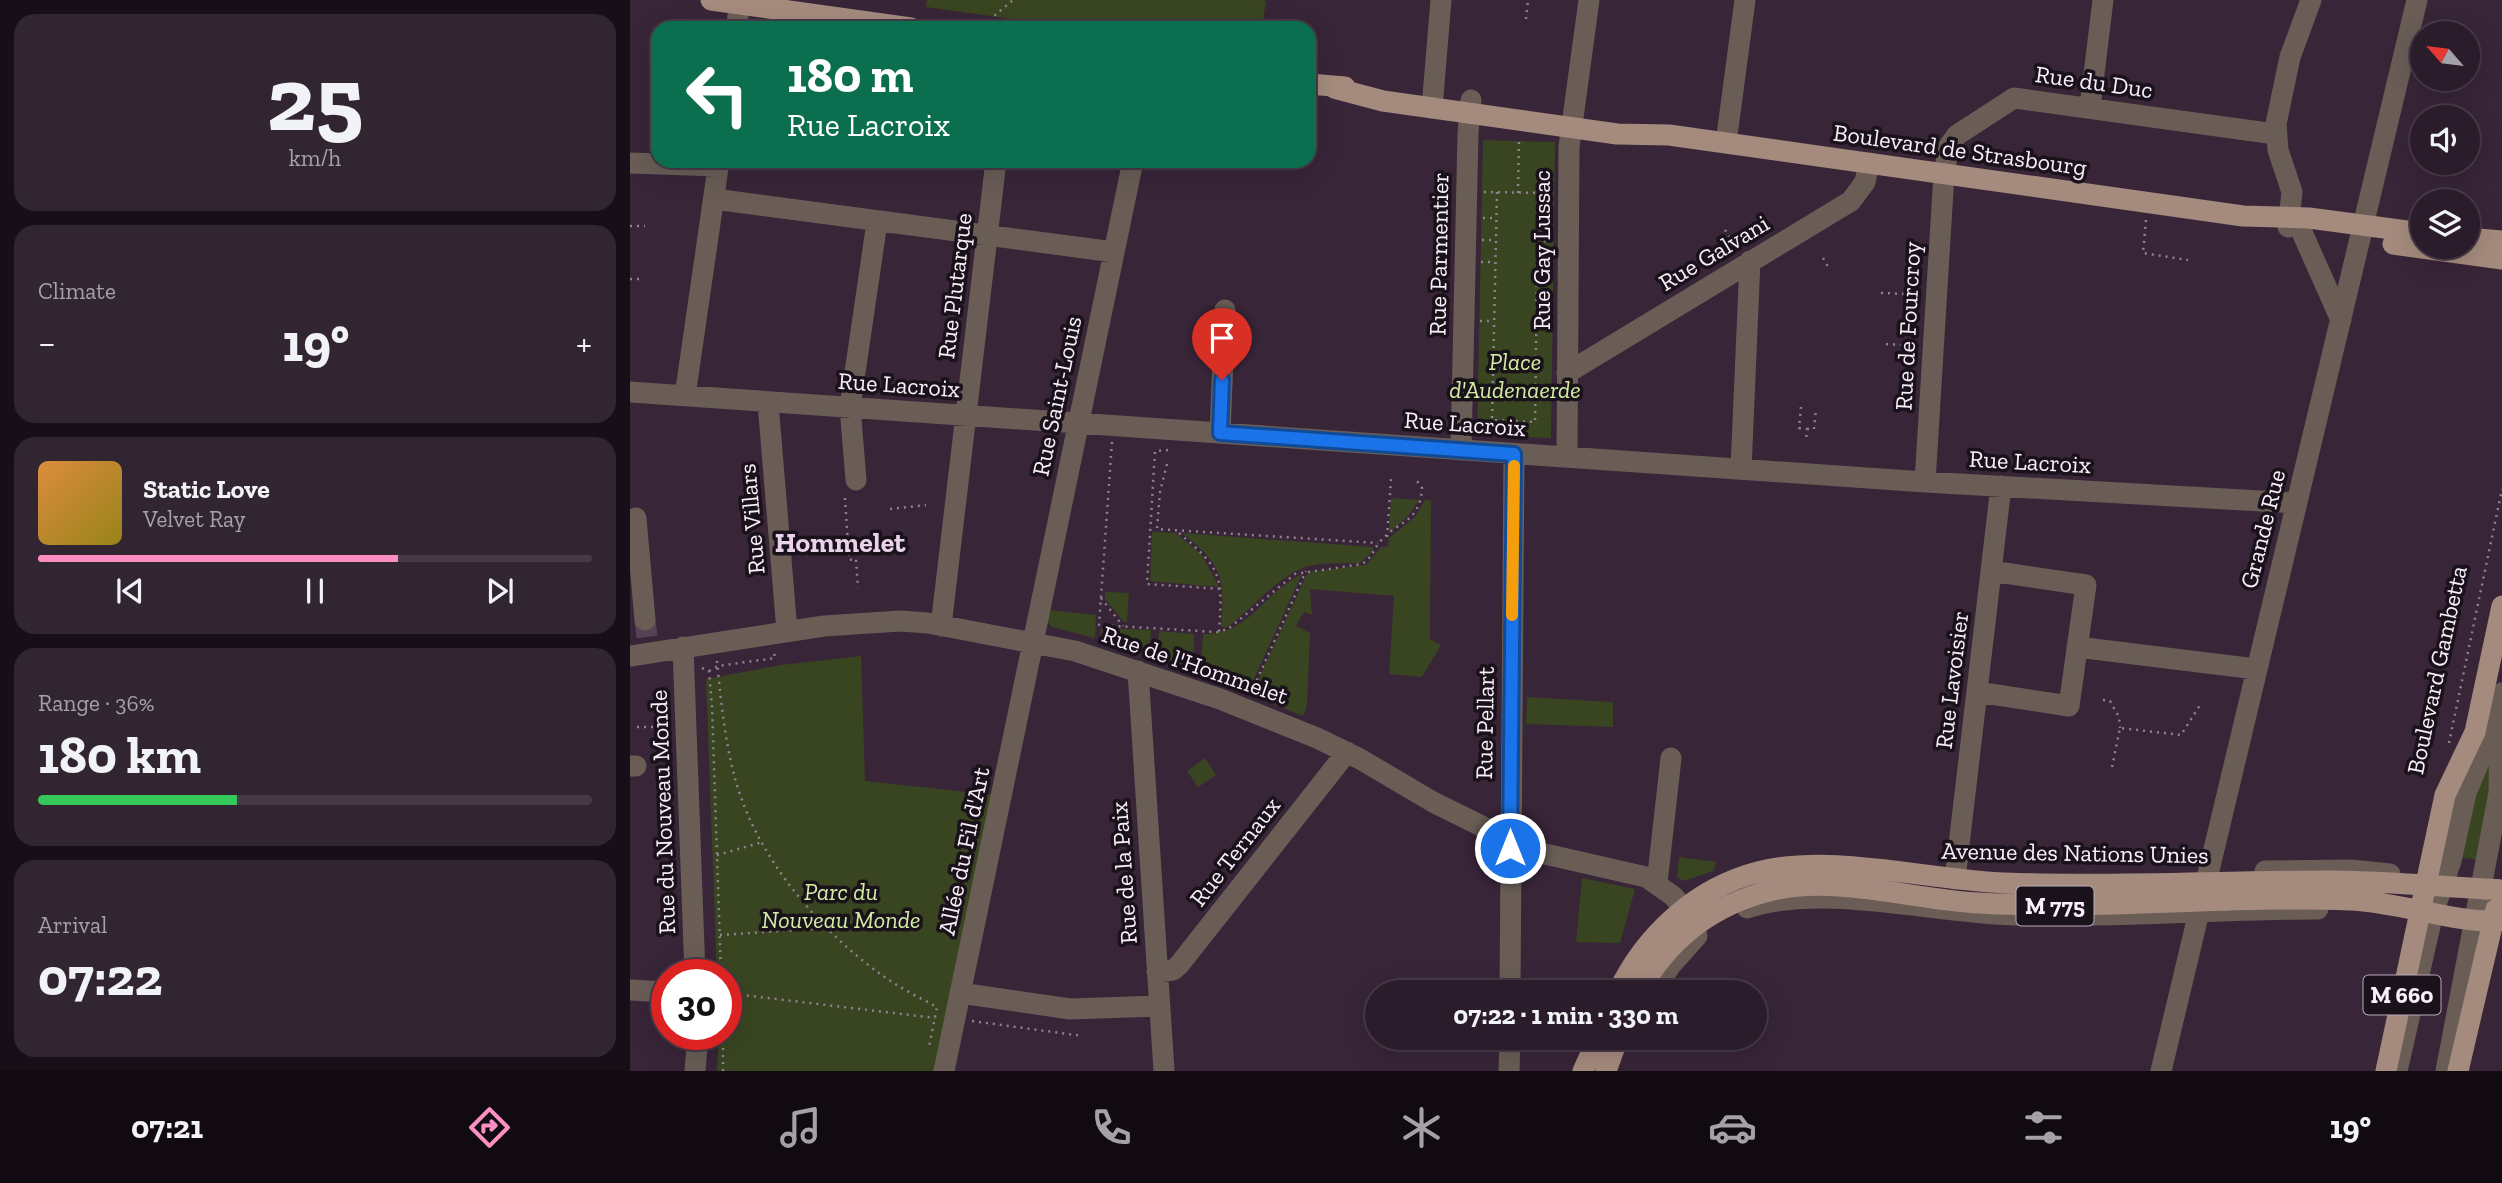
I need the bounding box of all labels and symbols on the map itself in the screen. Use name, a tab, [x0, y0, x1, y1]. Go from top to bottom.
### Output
north arrow	[2410, 21, 2480, 91]
street label: Rue du Duc	[2033, 59, 2155, 104]
street label: Boulevard de Strasbourg	[1831, 117, 2089, 182]
street label: Rue Gay Lussac	[1527, 170, 1556, 330]
street label: Rue Parmentier	[1423, 172, 1454, 336]
street label: Rue Galvani	[1653, 208, 1774, 297]
street label: Rue Plutarque	[931, 211, 978, 361]
street label: Rue de Fourcroy	[1889, 240, 1926, 411]
pin	[1192, 308, 1252, 380]
street label: Rue Saint-Louis	[1025, 313, 1088, 478]
park label: Place d'Audenaerde	[1449, 347, 1581, 404]
street label: Rue Lacroix	[837, 366, 961, 403]
street label: Rue Lacroix	[1403, 405, 1527, 442]
street label: Rue Lacroix	[1968, 444, 2092, 479]
street label: Rue Villars	[732, 463, 771, 576]
street label: Grande Rue	[2234, 466, 2291, 591]
district label: Hommelet	[775, 526, 906, 559]
street label: Boulevard Gambetta	[2400, 563, 2473, 777]
street label: Rue Lavoisier	[1929, 609, 1974, 750]
street label: Rue de l'Hommelet	[1098, 619, 1292, 710]
street label: Rue Pellart	[1469, 666, 1500, 780]
street label: Rue du Nouveau Monde	[644, 689, 681, 935]
street label: Allée du Fil d'Art	[932, 764, 995, 937]
street label: Rue Ternaux	[1183, 791, 1286, 912]
street label: Rue de la Paix	[1104, 801, 1143, 945]
position arrow	[1473, 811, 1547, 885]
street label: Avenue des Nations Unies	[1941, 836, 2209, 869]
park label: Parc du Nouveau Monde	[762, 877, 921, 934]
road number: M 775	[2016, 886, 2094, 925]
speed limit sign: 30	[651, 959, 742, 1050]
road number: M 660	[2364, 976, 2440, 1014]

